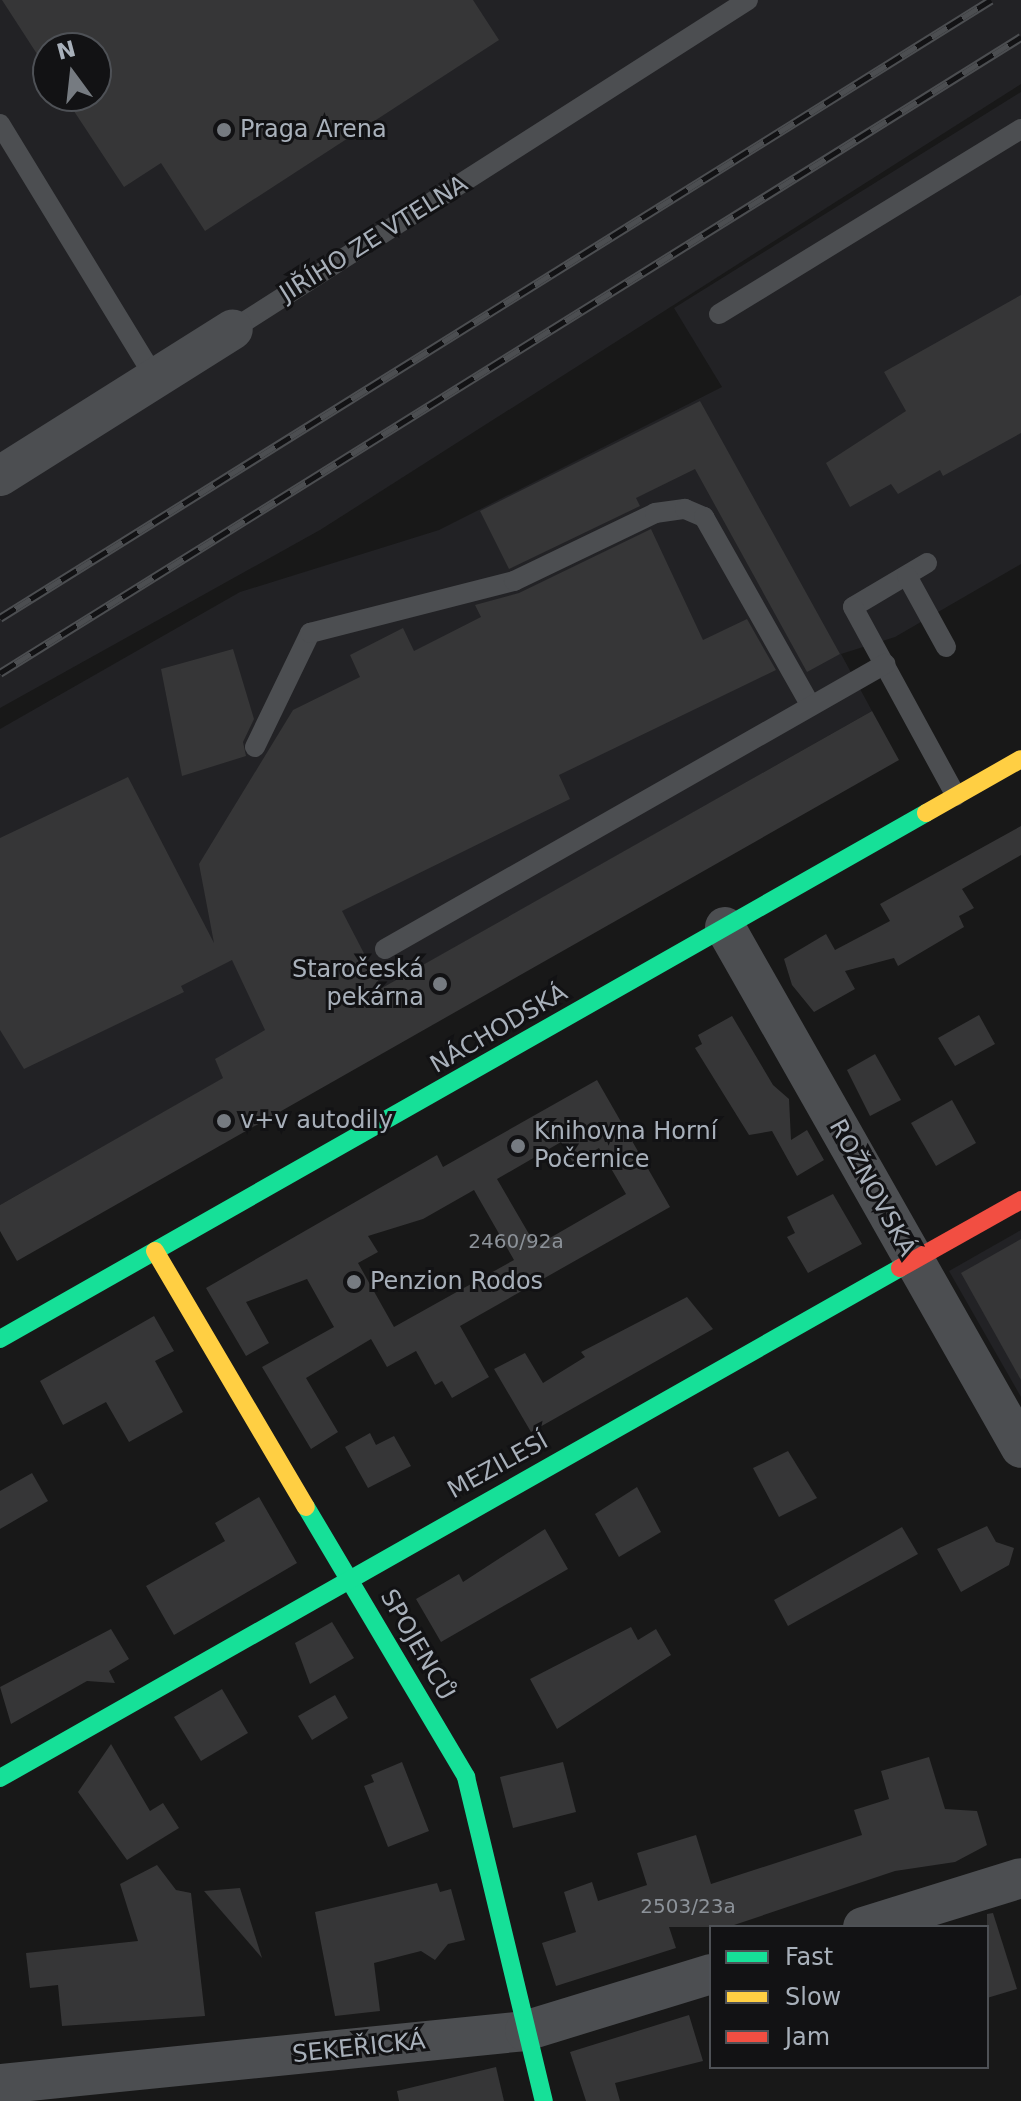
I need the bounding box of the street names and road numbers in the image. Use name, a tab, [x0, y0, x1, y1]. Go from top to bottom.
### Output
street label: JIŘÍHO ZE VTELNA	[275, 170, 473, 308]
street label: NÁCHODSKÁ	[426, 978, 572, 1080]
street label: ROŽNOVSKÁ	[823, 1115, 921, 1261]
street label: MEZILESÍ	[443, 1427, 553, 1505]
street label: SPOJENCŮ	[374, 1584, 460, 1706]
street label: SEKEŘICKÁ	[291, 2027, 427, 2069]

